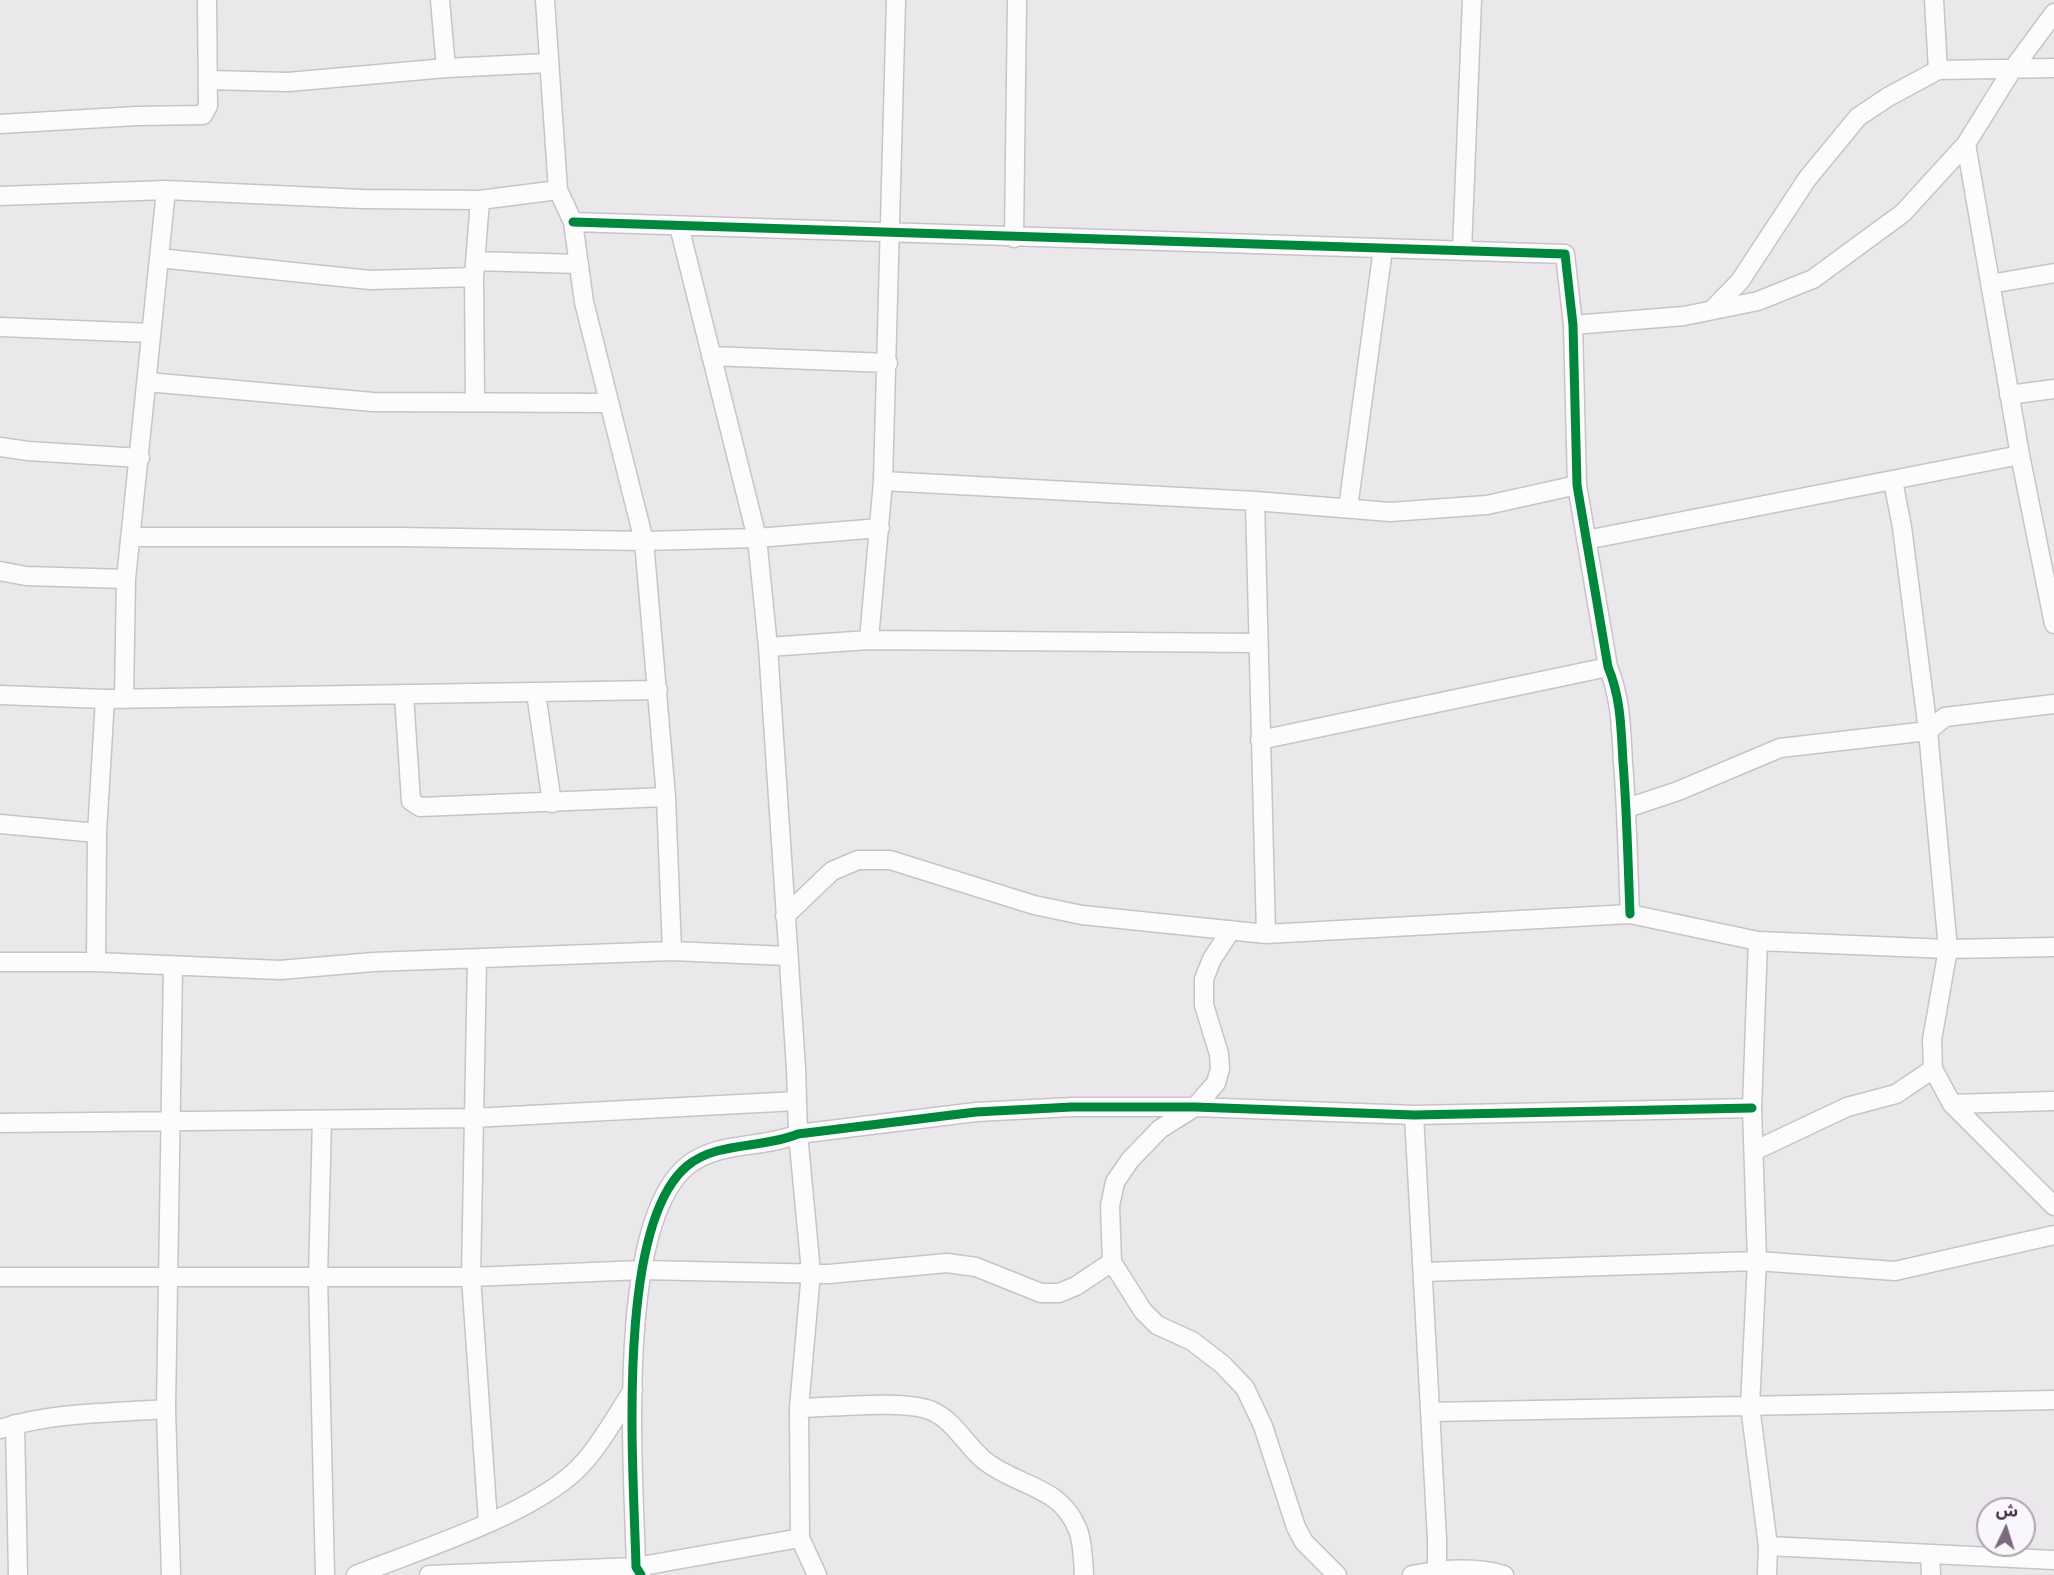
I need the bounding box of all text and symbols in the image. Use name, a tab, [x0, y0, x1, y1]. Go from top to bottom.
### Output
north arrow	[1976, 1497, 2036, 1557]
text: ش	[1996, 1500, 2019, 1521]

